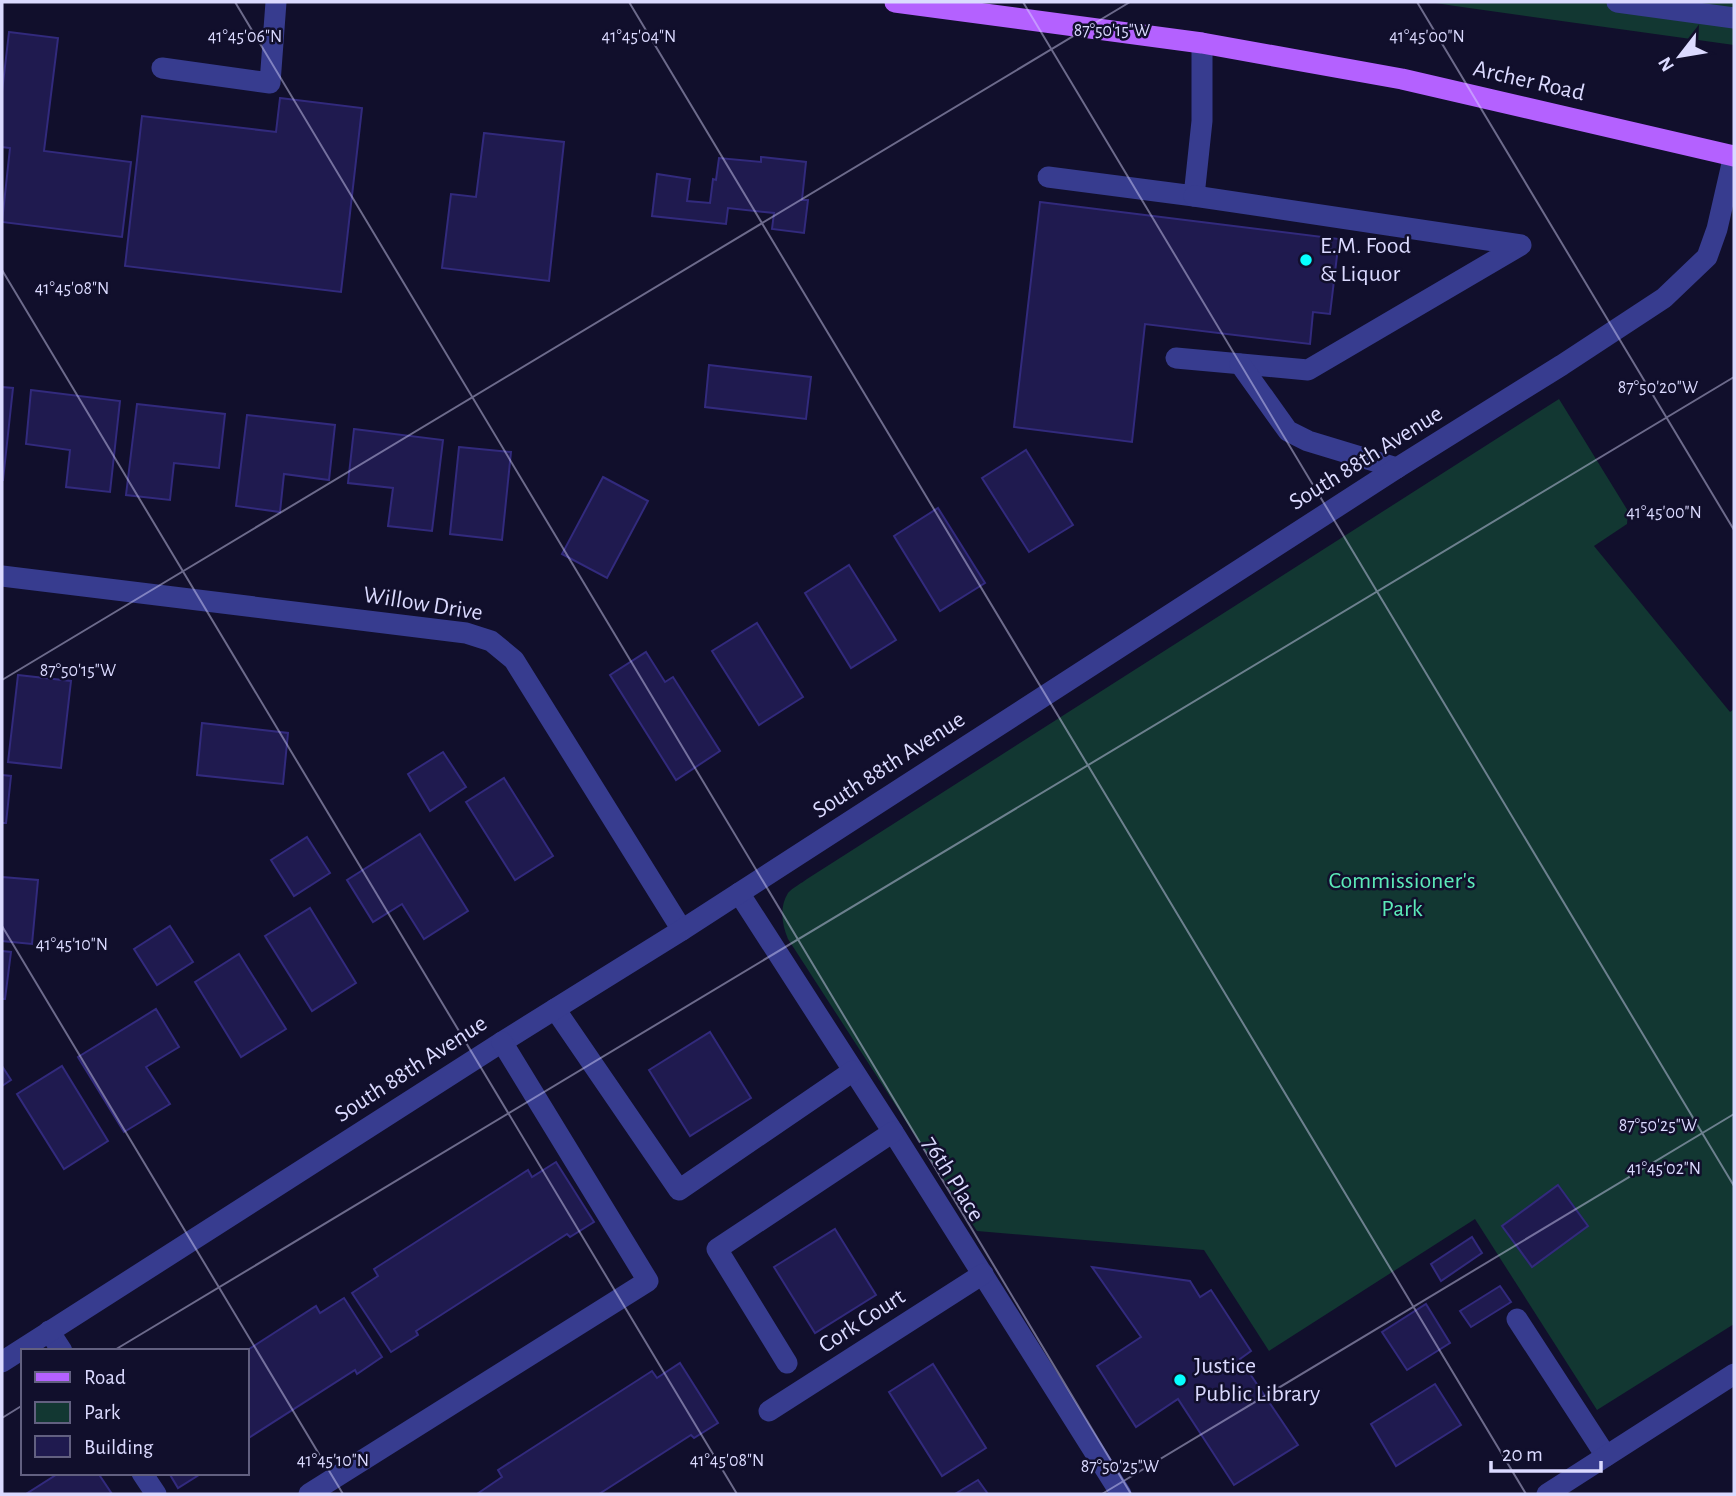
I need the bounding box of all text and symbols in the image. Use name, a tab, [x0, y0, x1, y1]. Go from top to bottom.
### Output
north arrow	[1645, 21, 1715, 91]
text: 87°50'15"W	[1074, 22, 1150, 40]
text: 41°45'06"N	[208, 28, 282, 46]
text: 41°45'04"N	[602, 28, 676, 46]
text: 41°45'00"N	[1389, 28, 1465, 46]
text: N	[1655, 53, 1678, 75]
street label: Archer Road	[1471, 57, 1587, 105]
place label: E.M. Food & Liquor	[1320, 234, 1411, 286]
marker: E.M. Food & Liquor	[1298, 252, 1314, 268]
text: 41°45'08"N	[35, 280, 109, 298]
text: 87°50'20"W	[1618, 379, 1698, 397]
street label: South 88th Avenue	[1285, 401, 1447, 515]
text: 41°45'00"N	[1626, 504, 1702, 522]
street label: Willow Drive	[362, 583, 484, 625]
text: 87°50'15"W	[40, 662, 116, 680]
street label: South 88th Avenue	[809, 707, 969, 823]
park label: Commissioner's Park	[1328, 869, 1476, 921]
text: 41°45'10"N	[36, 936, 108, 954]
street label: South 88th Avenue	[331, 1011, 491, 1127]
text: 87°50'25"W	[1619, 1117, 1697, 1135]
street label: 76th Place	[918, 1132, 988, 1226]
text: 41°45'02"N	[1627, 1160, 1701, 1178]
street label: Cork Court	[815, 1284, 910, 1358]
legend	[21, 1349, 248, 1475]
place label: Justice Public Library	[1194, 1354, 1320, 1406]
text: Road	[84, 1367, 126, 1388]
marker: Justice Public Library	[1172, 1372, 1188, 1388]
text: Park	[84, 1402, 121, 1423]
scale bar	[1491, 1430, 1601, 1474]
text: Building	[84, 1437, 154, 1458]
text: 20 m	[1502, 1444, 1543, 1465]
text: 41°45'10"N	[297, 1452, 369, 1470]
text: 41°45'08"N	[690, 1452, 764, 1470]
text: 87°50'25"W	[1081, 1458, 1159, 1476]

